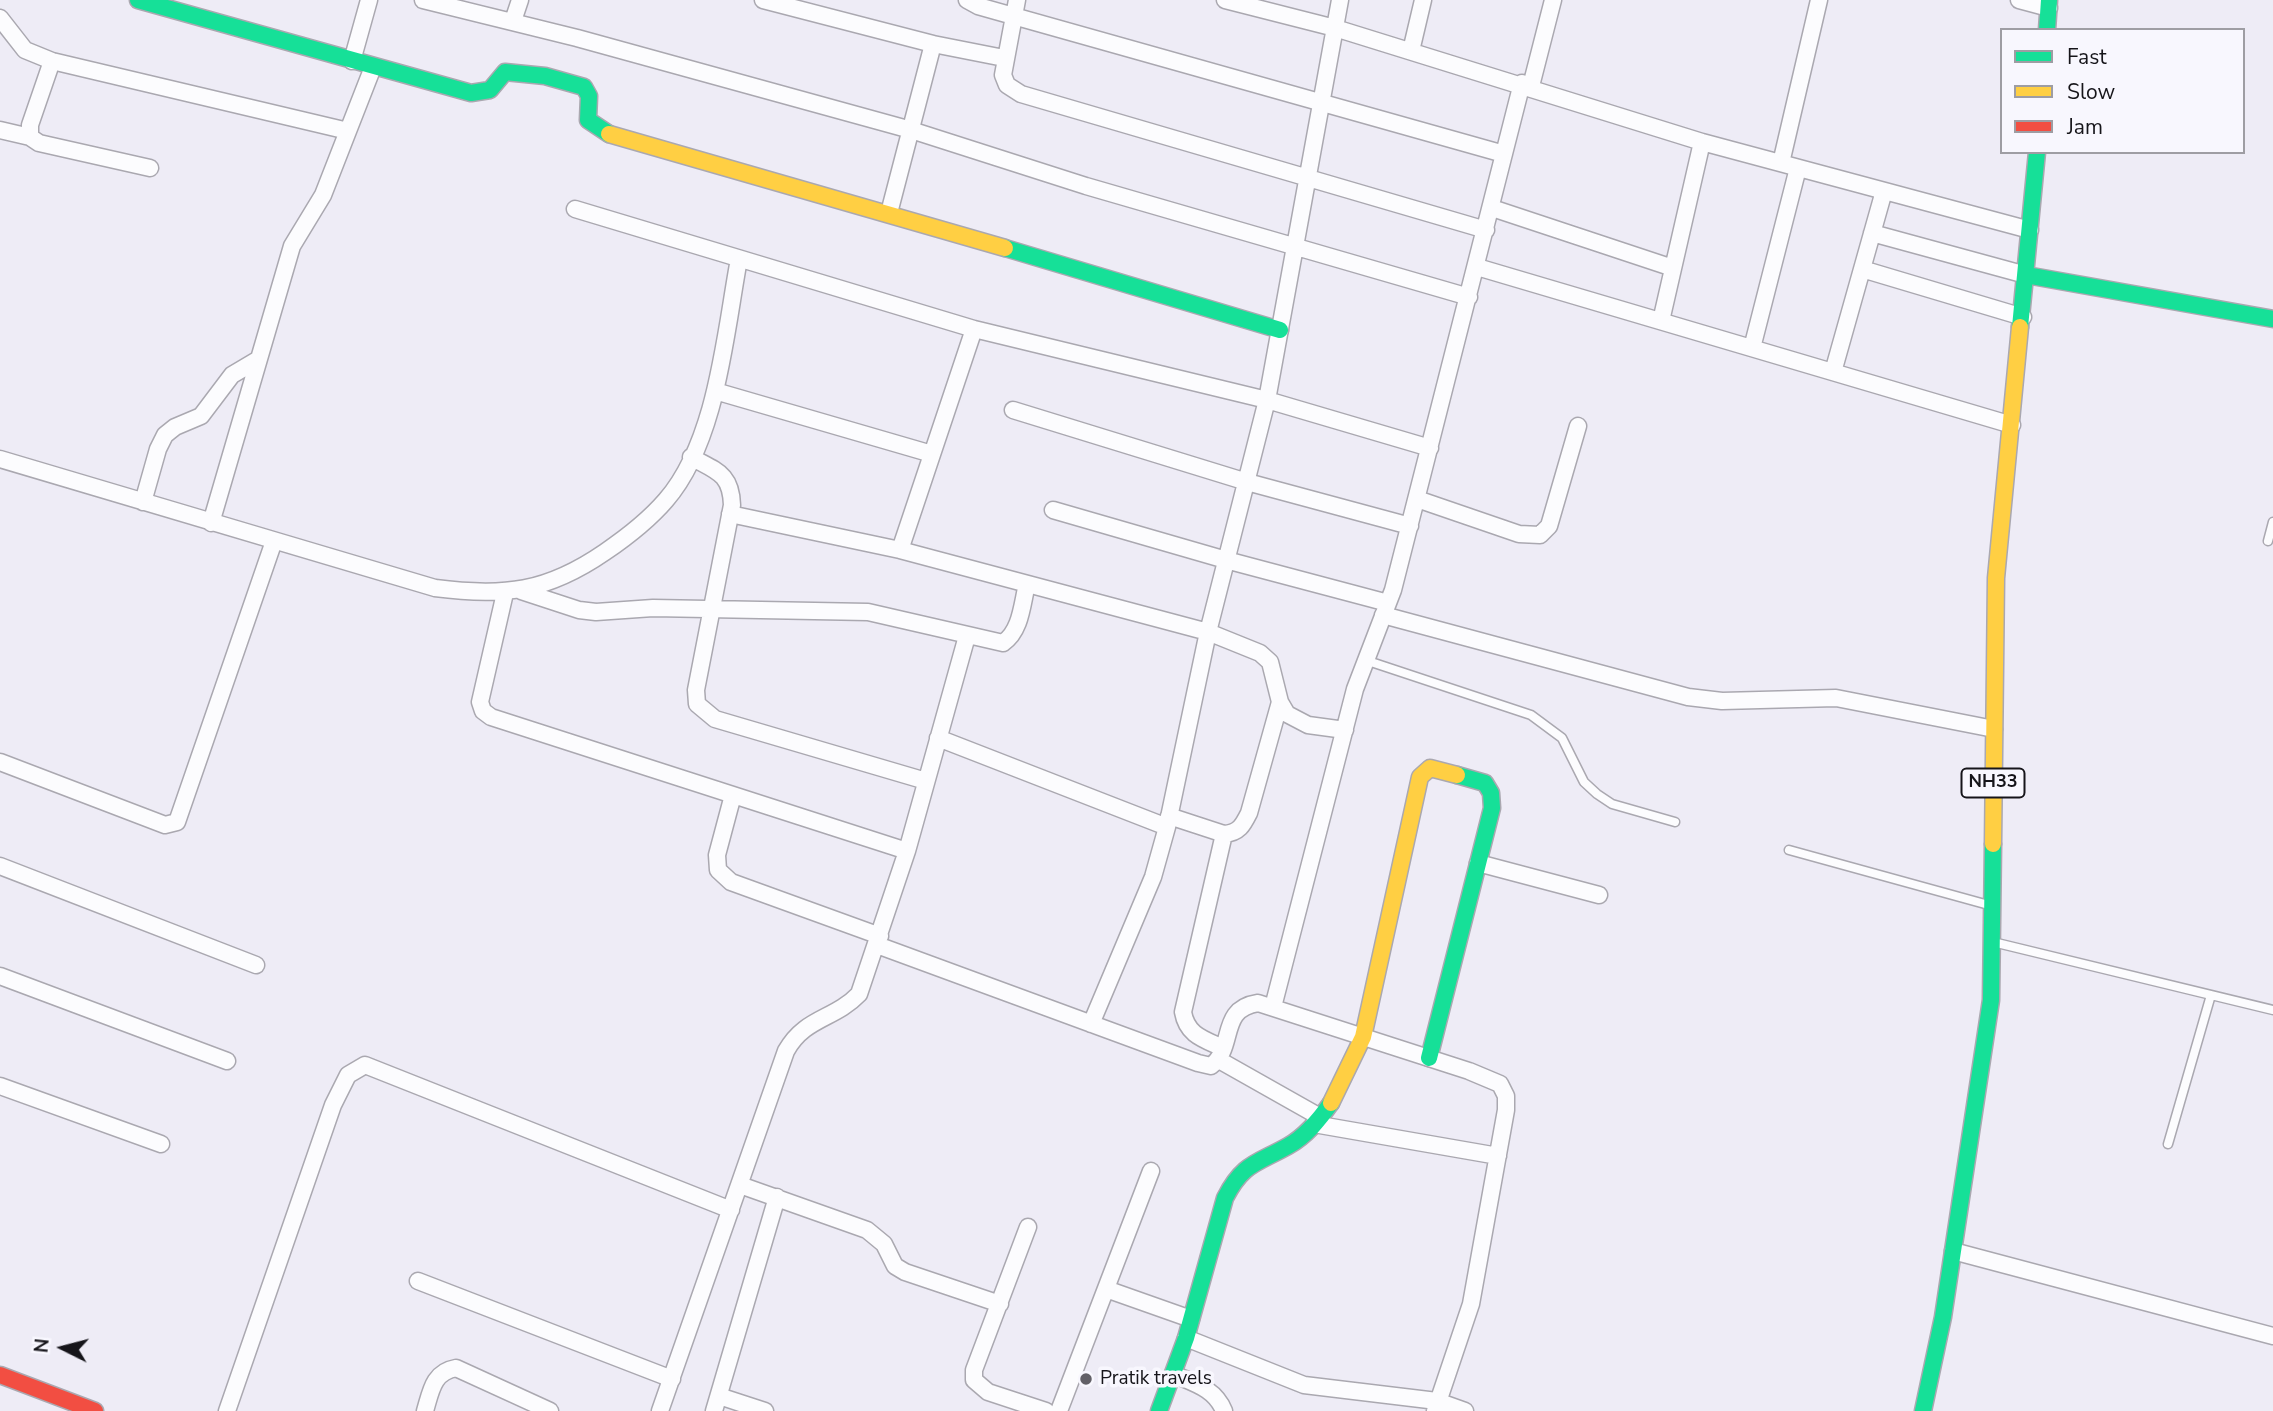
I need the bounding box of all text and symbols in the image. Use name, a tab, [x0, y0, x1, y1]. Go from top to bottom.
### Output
legend	[2000, 28, 2245, 154]
text: Fast	[2067, 43, 2107, 71]
text: Slow	[2067, 78, 2115, 106]
text: Jam	[2067, 113, 2103, 141]
road number: NH33	[1962, 768, 2024, 798]
north arrow	[28, 1313, 98, 1383]
text: N	[28, 1337, 56, 1354]
place label: Pratik travels	[1100, 1368, 1212, 1390]
marker: Pratik travels	[1078, 1371, 1094, 1387]

